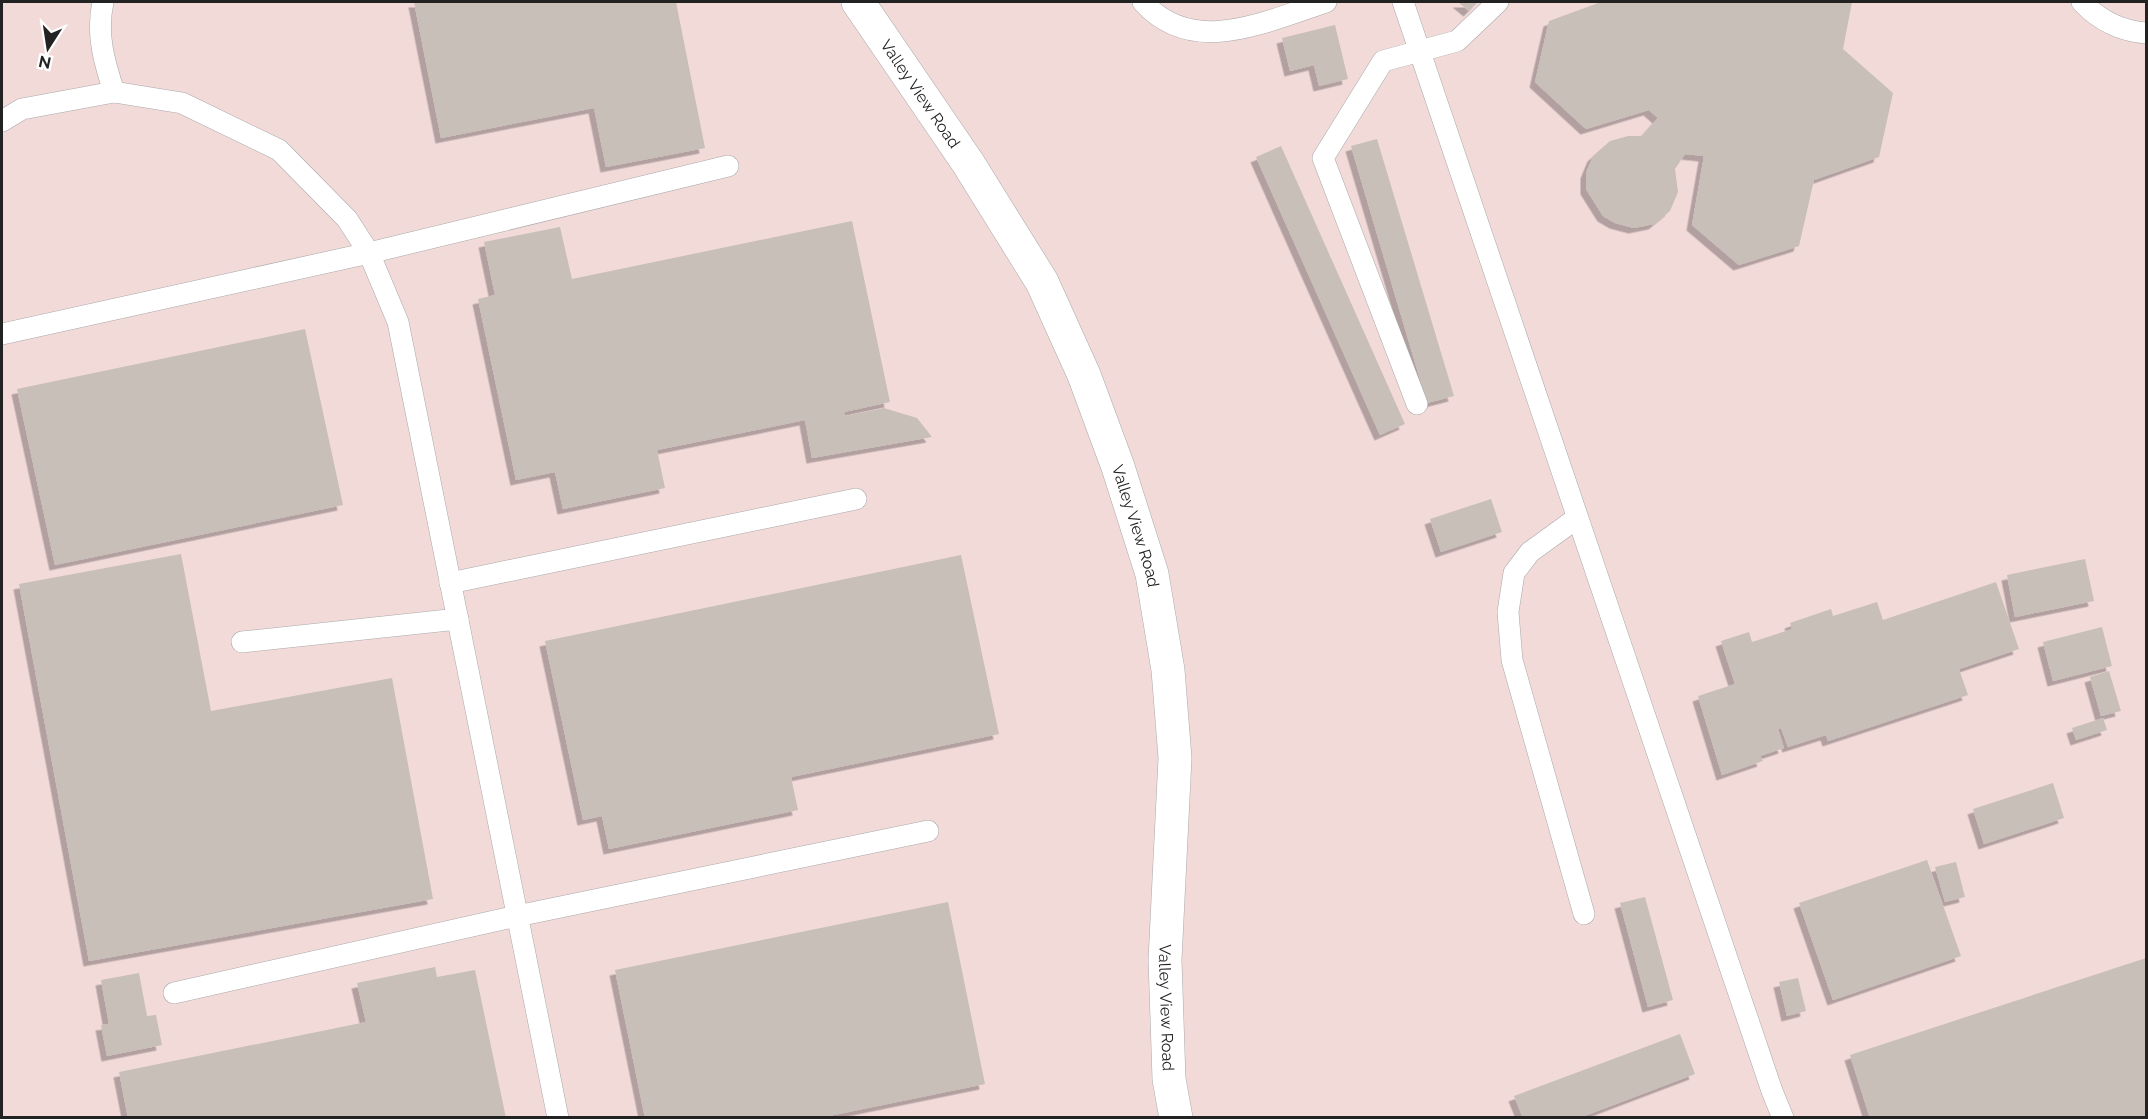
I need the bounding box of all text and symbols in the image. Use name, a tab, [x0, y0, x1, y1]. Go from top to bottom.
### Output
north arrow	[18, 18, 78, 78]
street label: Valley View Road	[877, 36, 964, 152]
text: N	[37, 52, 53, 73]
street label: Valley View Road	[1108, 463, 1163, 589]
street label: Valley View Road	[1155, 944, 1178, 1071]

